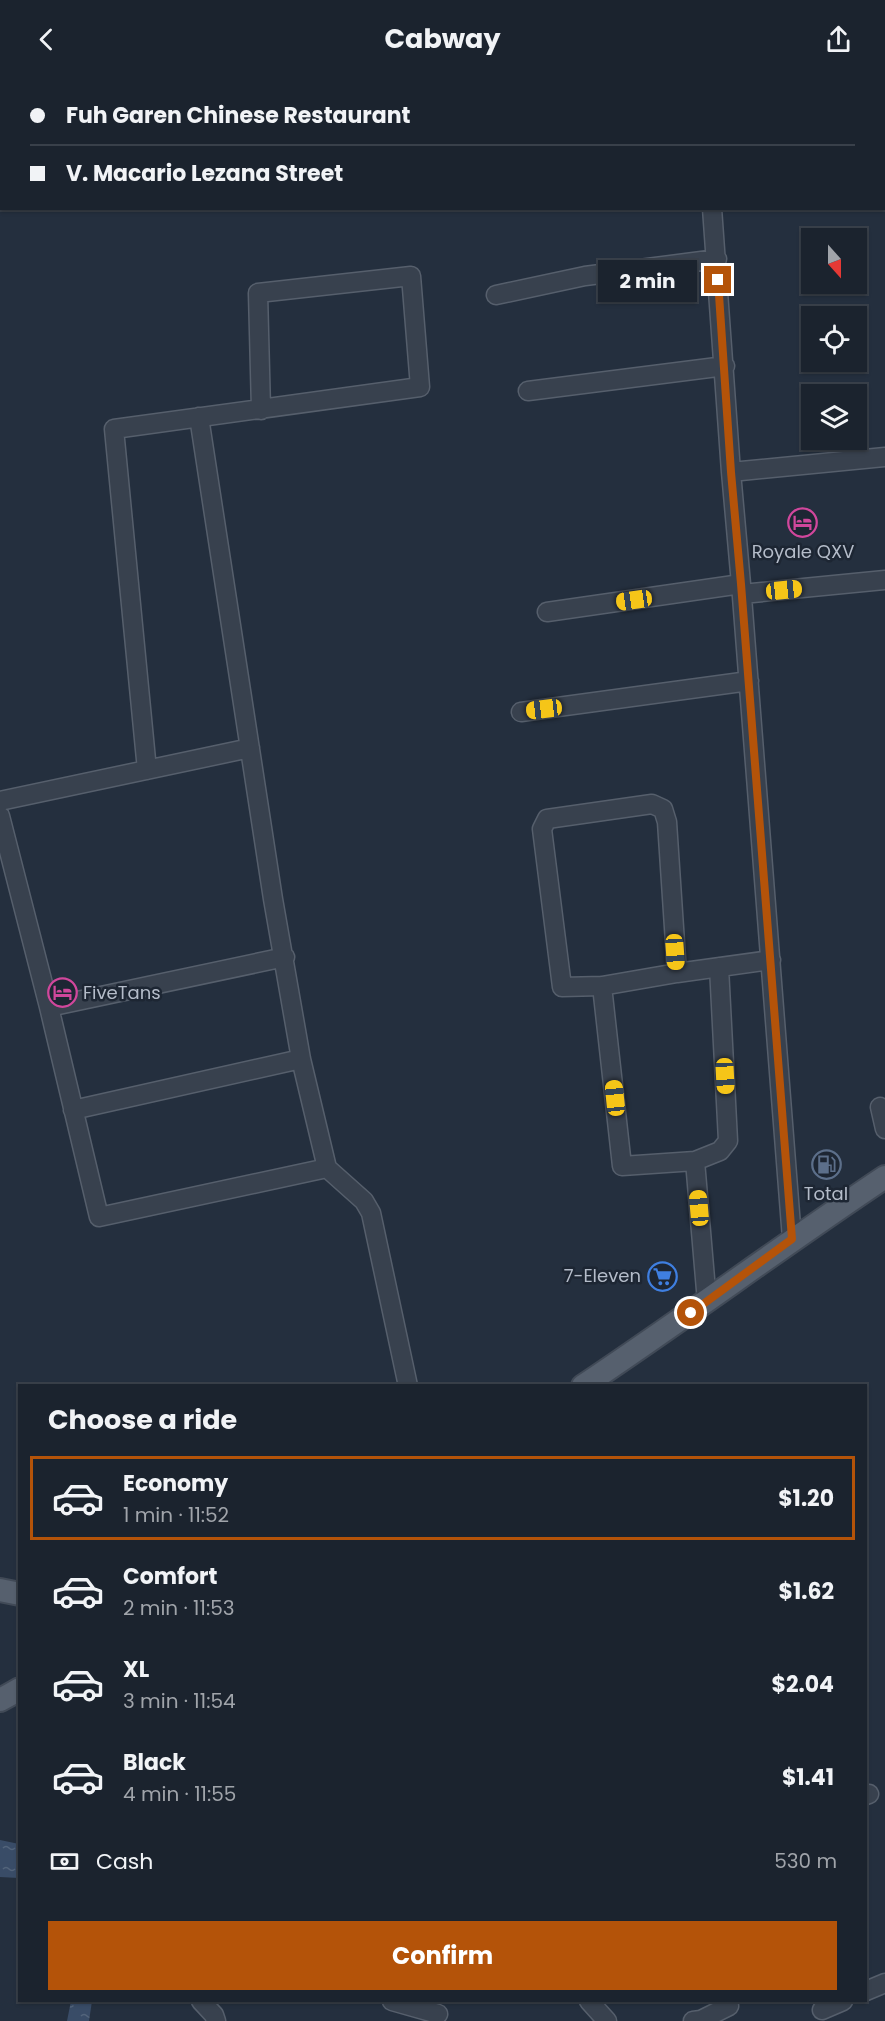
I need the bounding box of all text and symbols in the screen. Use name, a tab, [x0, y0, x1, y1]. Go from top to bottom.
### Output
text: Cabway	[384, 20, 501, 57]
icon: back	[30, 23, 63, 56]
icon: share	[822, 23, 855, 56]
text: Fuh Garen Chinese Restaurant	[66, 100, 410, 131]
text: V. Macario Lezana Street	[66, 158, 343, 189]
north arrow	[801, 228, 867, 294]
map controls	[801, 228, 867, 450]
callout: 2 min	[598, 259, 697, 301]
route end	[704, 266, 731, 293]
text: 2 min	[619, 267, 676, 295]
button: locate	[801, 306, 867, 372]
button: layers	[801, 384, 867, 450]
hotel icon: Royale QXV	[787, 507, 819, 539]
place label: Royale QXV	[752, 539, 854, 564]
car	[765, 579, 803, 601]
car	[615, 589, 653, 611]
car	[525, 698, 563, 720]
car	[665, 933, 685, 971]
hotel icon: FiveTans	[46, 977, 78, 1009]
place label: FiveTans	[83, 980, 161, 1005]
car	[715, 1058, 735, 1094]
car	[604, 1079, 626, 1117]
fuel station icon: Total	[810, 1149, 842, 1181]
place label: Total	[804, 1181, 848, 1206]
car	[688, 1189, 710, 1227]
supermarket icon: 7-Eleven	[646, 1260, 678, 1292]
place label: 7-Eleven	[564, 1263, 641, 1288]
route start	[677, 1299, 704, 1326]
text: Choose a ride	[48, 1401, 237, 1438]
text: Economy	[123, 1468, 228, 1499]
icon: car	[51, 1471, 105, 1525]
text: $1.20	[778, 1483, 834, 1514]
text: 1 min · 11:52	[123, 1501, 229, 1529]
text: Comfort	[123, 1561, 217, 1592]
icon: car	[51, 1564, 105, 1618]
text: $1.62	[778, 1576, 834, 1607]
text: 2 min · 11:53	[123, 1594, 234, 1622]
text: XL	[123, 1654, 149, 1685]
icon: car	[51, 1657, 105, 1711]
text: $2.04	[772, 1669, 834, 1700]
text: 3 min · 11:54	[123, 1687, 236, 1715]
text: Black	[123, 1747, 186, 1778]
icon: car	[51, 1750, 105, 1804]
text: $1.41	[782, 1762, 834, 1793]
text: 4 min · 11:55	[123, 1780, 236, 1808]
icon: cash	[48, 1845, 81, 1878]
text: Cash	[96, 1846, 153, 1877]
text: 530 m	[774, 1847, 837, 1875]
button: Confirm	[48, 1921, 837, 1990]

